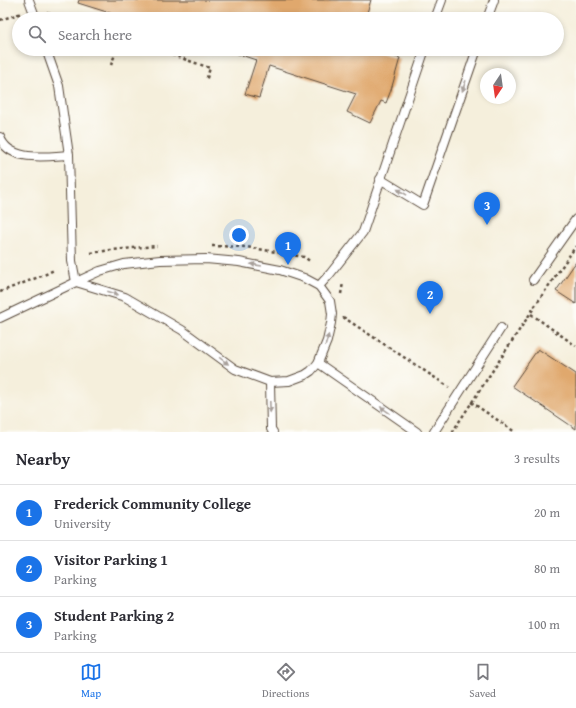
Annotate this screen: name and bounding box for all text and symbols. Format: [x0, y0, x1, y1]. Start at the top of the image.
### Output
search box [12, 12, 564, 56]
icon: search [26, 23, 48, 45]
text: Search here [58, 24, 132, 45]
north arrow [480, 68, 516, 104]
one-way arrow [461, 80, 467, 92]
one-way arrow [396, 188, 408, 195]
pin: 3 [474, 192, 500, 225]
your location [229, 225, 249, 245]
pin: 1 [275, 232, 301, 265]
one-way arrow [250, 262, 262, 268]
pin: 2 [417, 281, 443, 314]
one-way arrow [108, 290, 120, 296]
one-way arrow [324, 334, 330, 346]
one-way arrow [219, 356, 229, 364]
one-way arrow [267, 401, 274, 413]
one-way arrow [380, 406, 391, 414]
text: Nearby [16, 446, 70, 471]
text: 3 results [514, 449, 560, 468]
text: Frederick Community College [54, 493, 251, 514]
text: 1 [26, 503, 32, 522]
text: 20 m [534, 503, 560, 522]
text: University [54, 514, 111, 533]
text: Visitor Parking 1 [54, 549, 168, 570]
text: 2 [26, 559, 32, 578]
text: 80 m [534, 559, 560, 578]
text: Parking [54, 570, 97, 589]
text: Student Parking 2 [54, 605, 174, 626]
text: 3 [26, 615, 32, 634]
text: 100 m [528, 615, 560, 634]
text: Parking [54, 626, 97, 645]
tab: Map [80, 661, 102, 701]
tab: Directions [262, 661, 309, 701]
tab: Saved [469, 661, 496, 701]

